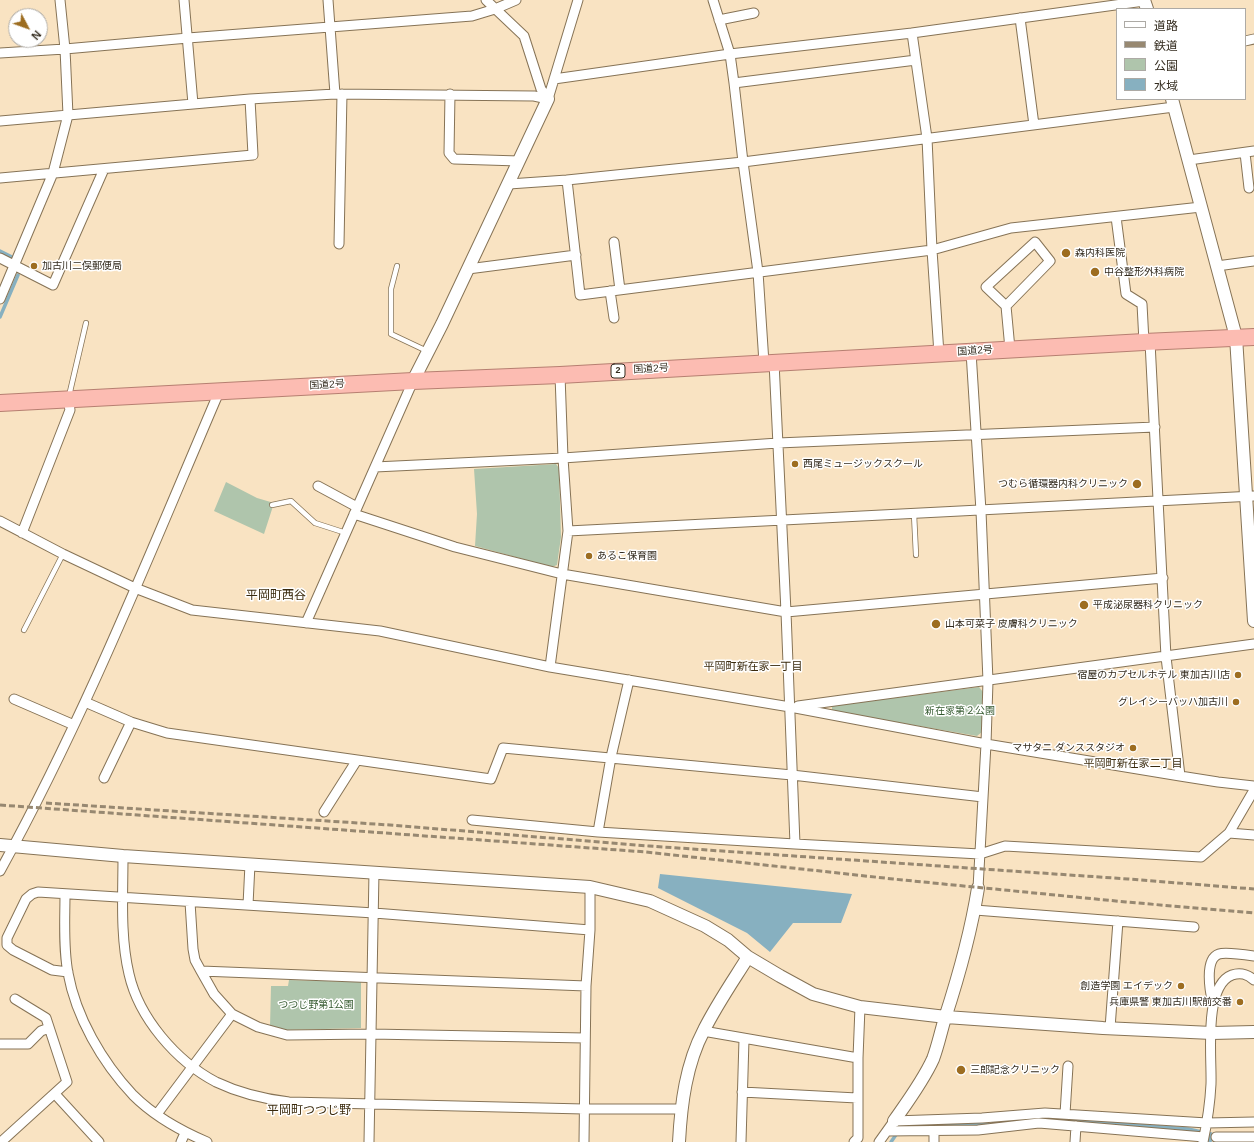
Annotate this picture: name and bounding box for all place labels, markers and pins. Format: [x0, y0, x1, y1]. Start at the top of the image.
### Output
marker: 森内科医院 [1060, 247, 1072, 259]
place label: 森内科医院 [1075, 247, 1125, 259]
place label: 加古川二俣郵便局 [42, 260, 122, 272]
marker: 加古川二俣郵便局 [29, 261, 39, 271]
marker: 中谷整形外科病院 [1089, 266, 1101, 278]
place label: 中谷整形外科病院 [1104, 266, 1184, 278]
place label: 西尾ミュージックスクール [803, 458, 923, 470]
marker: 西尾ミュージックスクール [790, 459, 800, 469]
place label: つむら循環器内科クリニック [998, 478, 1128, 490]
marker: つむら循環器内科クリニック [1131, 478, 1143, 490]
place label: あるこ保育園 [597, 550, 657, 562]
marker: あるこ保育園 [584, 551, 594, 561]
marker: 平成泌尿器科クリニック [1078, 599, 1090, 611]
place label: 平成泌尿器科クリニック [1093, 599, 1203, 611]
marker: 山本可菜子 皮膚科クリニック [930, 618, 942, 630]
place label: 山本可菜子 皮膚科クリニック [945, 618, 1078, 630]
place label: 宿屋のカプセルホテル 東加古川店 [1077, 669, 1230, 681]
marker: 宿屋のカプセルホテル 東加古川店 [1233, 670, 1243, 680]
place label: グレイシーバッハ加古川 [1118, 696, 1228, 708]
marker: グレイシーバッハ加古川 [1231, 697, 1241, 707]
place label: マサタニ ダンススタジオ [1012, 742, 1125, 754]
marker: マサタニ ダンススタジオ [1128, 743, 1138, 753]
place label: 創造学園 エイデック [1080, 980, 1173, 992]
marker: 創造学園 エイデック [1176, 981, 1186, 991]
place label: 兵庫県警 東加古川駅前交番 [1109, 996, 1232, 1008]
marker: 兵庫県警 東加古川駅前交番 [1235, 997, 1245, 1007]
marker: 三郎記念クリニック [955, 1064, 967, 1076]
place label: 三郎記念クリニック [970, 1064, 1060, 1076]

